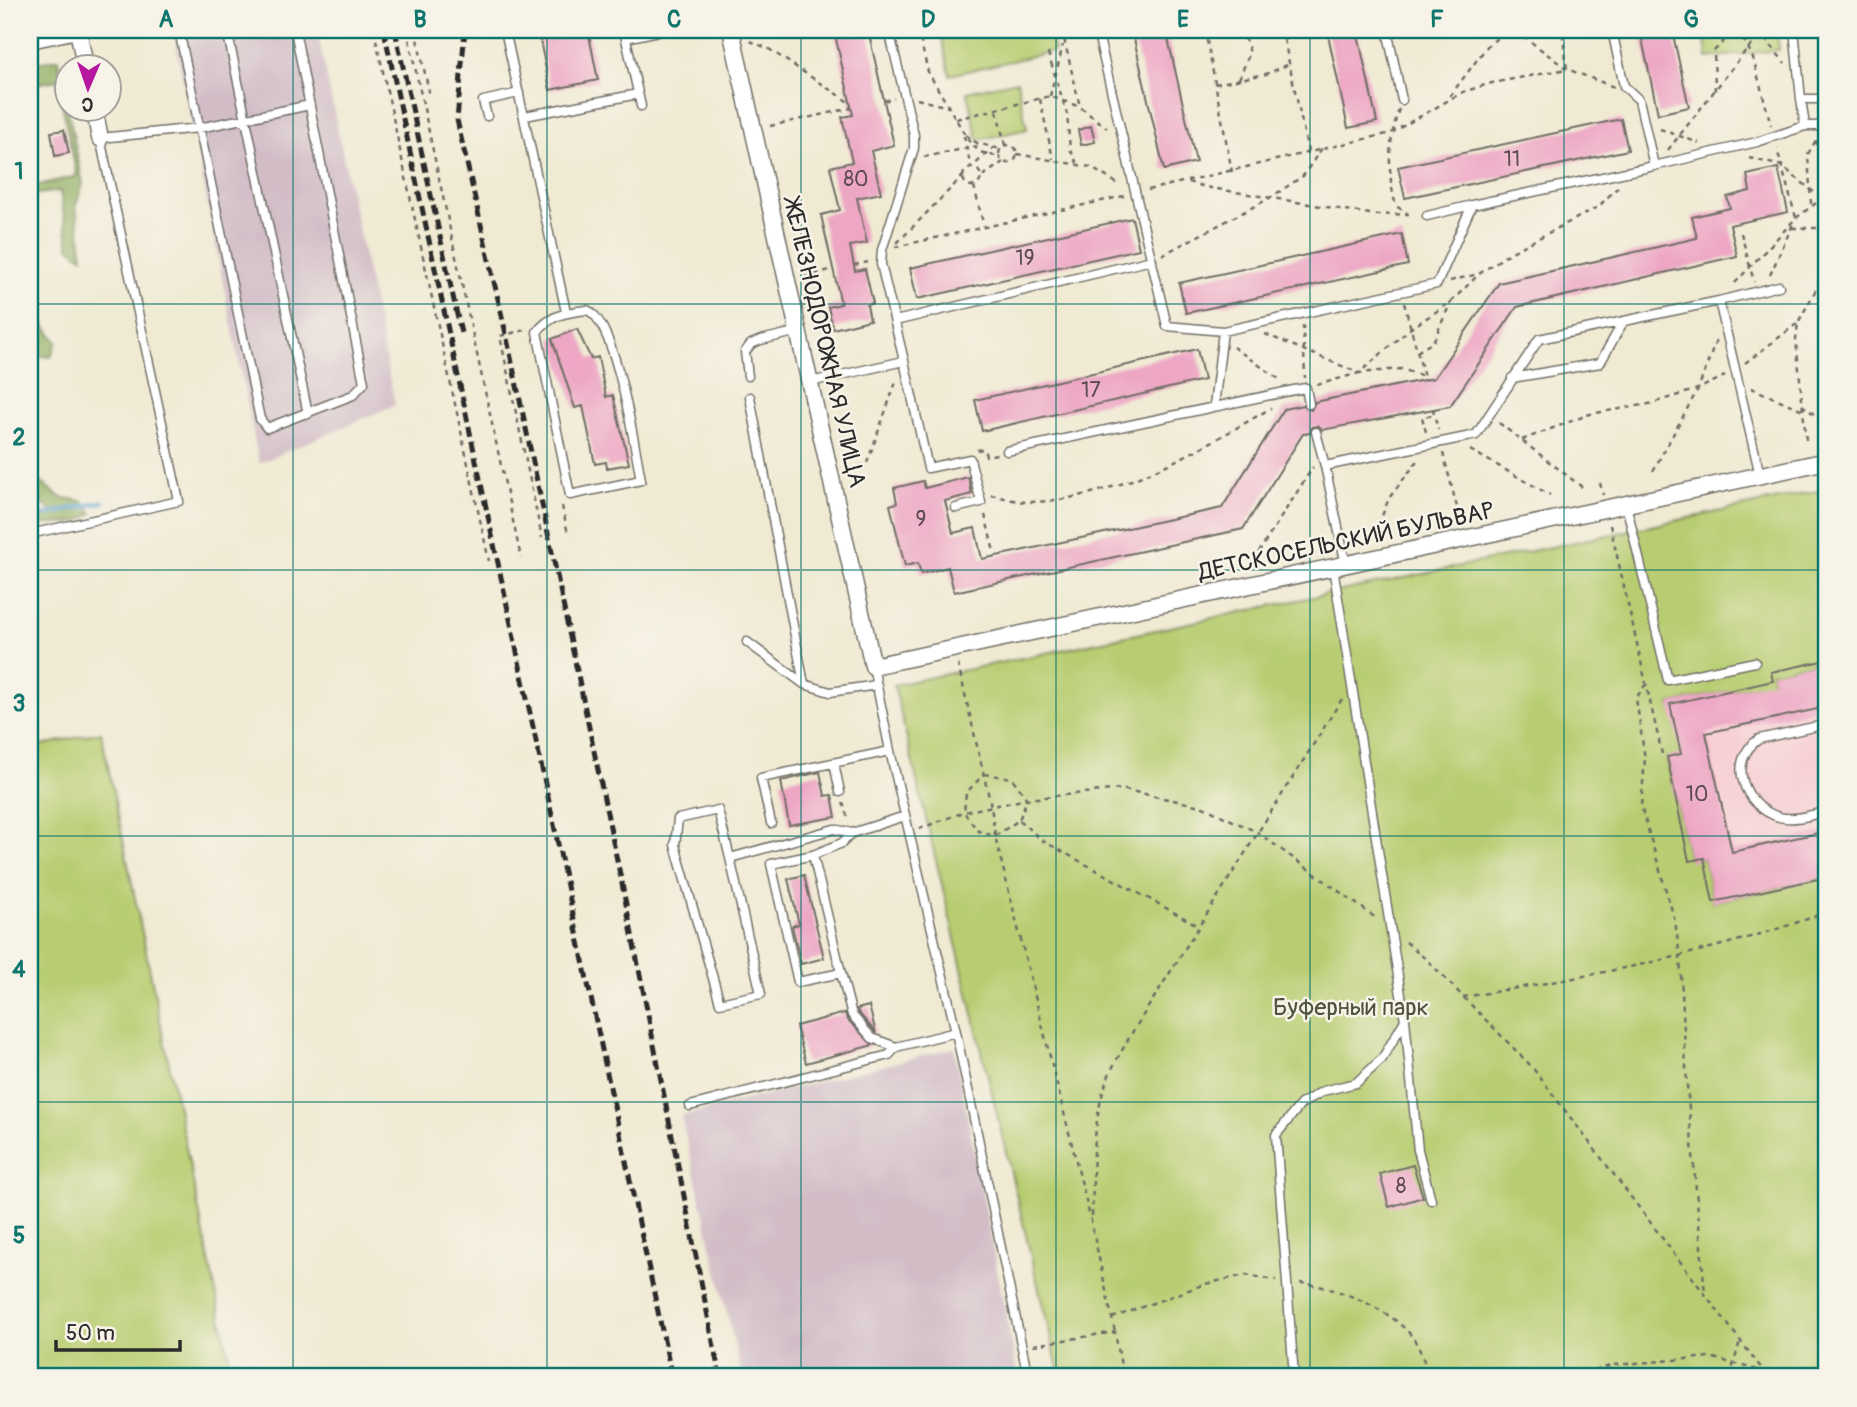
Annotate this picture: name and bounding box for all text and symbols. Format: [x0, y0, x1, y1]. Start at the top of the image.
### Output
text: A [159, 5, 174, 34]
text: B [413, 5, 427, 34]
text: C [667, 5, 681, 34]
text: D [921, 5, 935, 34]
text: E [1177, 5, 1189, 34]
text: F [1430, 5, 1444, 34]
text: G [1683, 5, 1699, 34]
north arrow [52, 52, 122, 122]
text: С [81, 92, 94, 116]
house number: 11 [1504, 146, 1520, 173]
text: 1 [15, 157, 24, 186]
house number: 80 [844, 166, 868, 193]
street label: ЖЕЛЕЗНОДОРОЖНАЯ УЛИЦА [776, 192, 872, 490]
house number: 19 [1015, 245, 1035, 272]
house number: 17 [1081, 377, 1101, 404]
text: 2 [13, 423, 26, 452]
street label: ДЕТСКОСЕЛЬСКИЙ БУЛЬВАР [1195, 496, 1497, 587]
house number: 9 [916, 506, 926, 533]
text: 3 [13, 689, 25, 718]
house number: 10 [1686, 781, 1708, 808]
text: 4 [12, 955, 26, 984]
park label: Буферный парк [1273, 993, 1429, 1022]
house number: 8 [1396, 1173, 1406, 1200]
text: 5 [13, 1221, 25, 1250]
scale bar [56, 1309, 180, 1353]
text: 50 m [66, 1320, 115, 1347]

